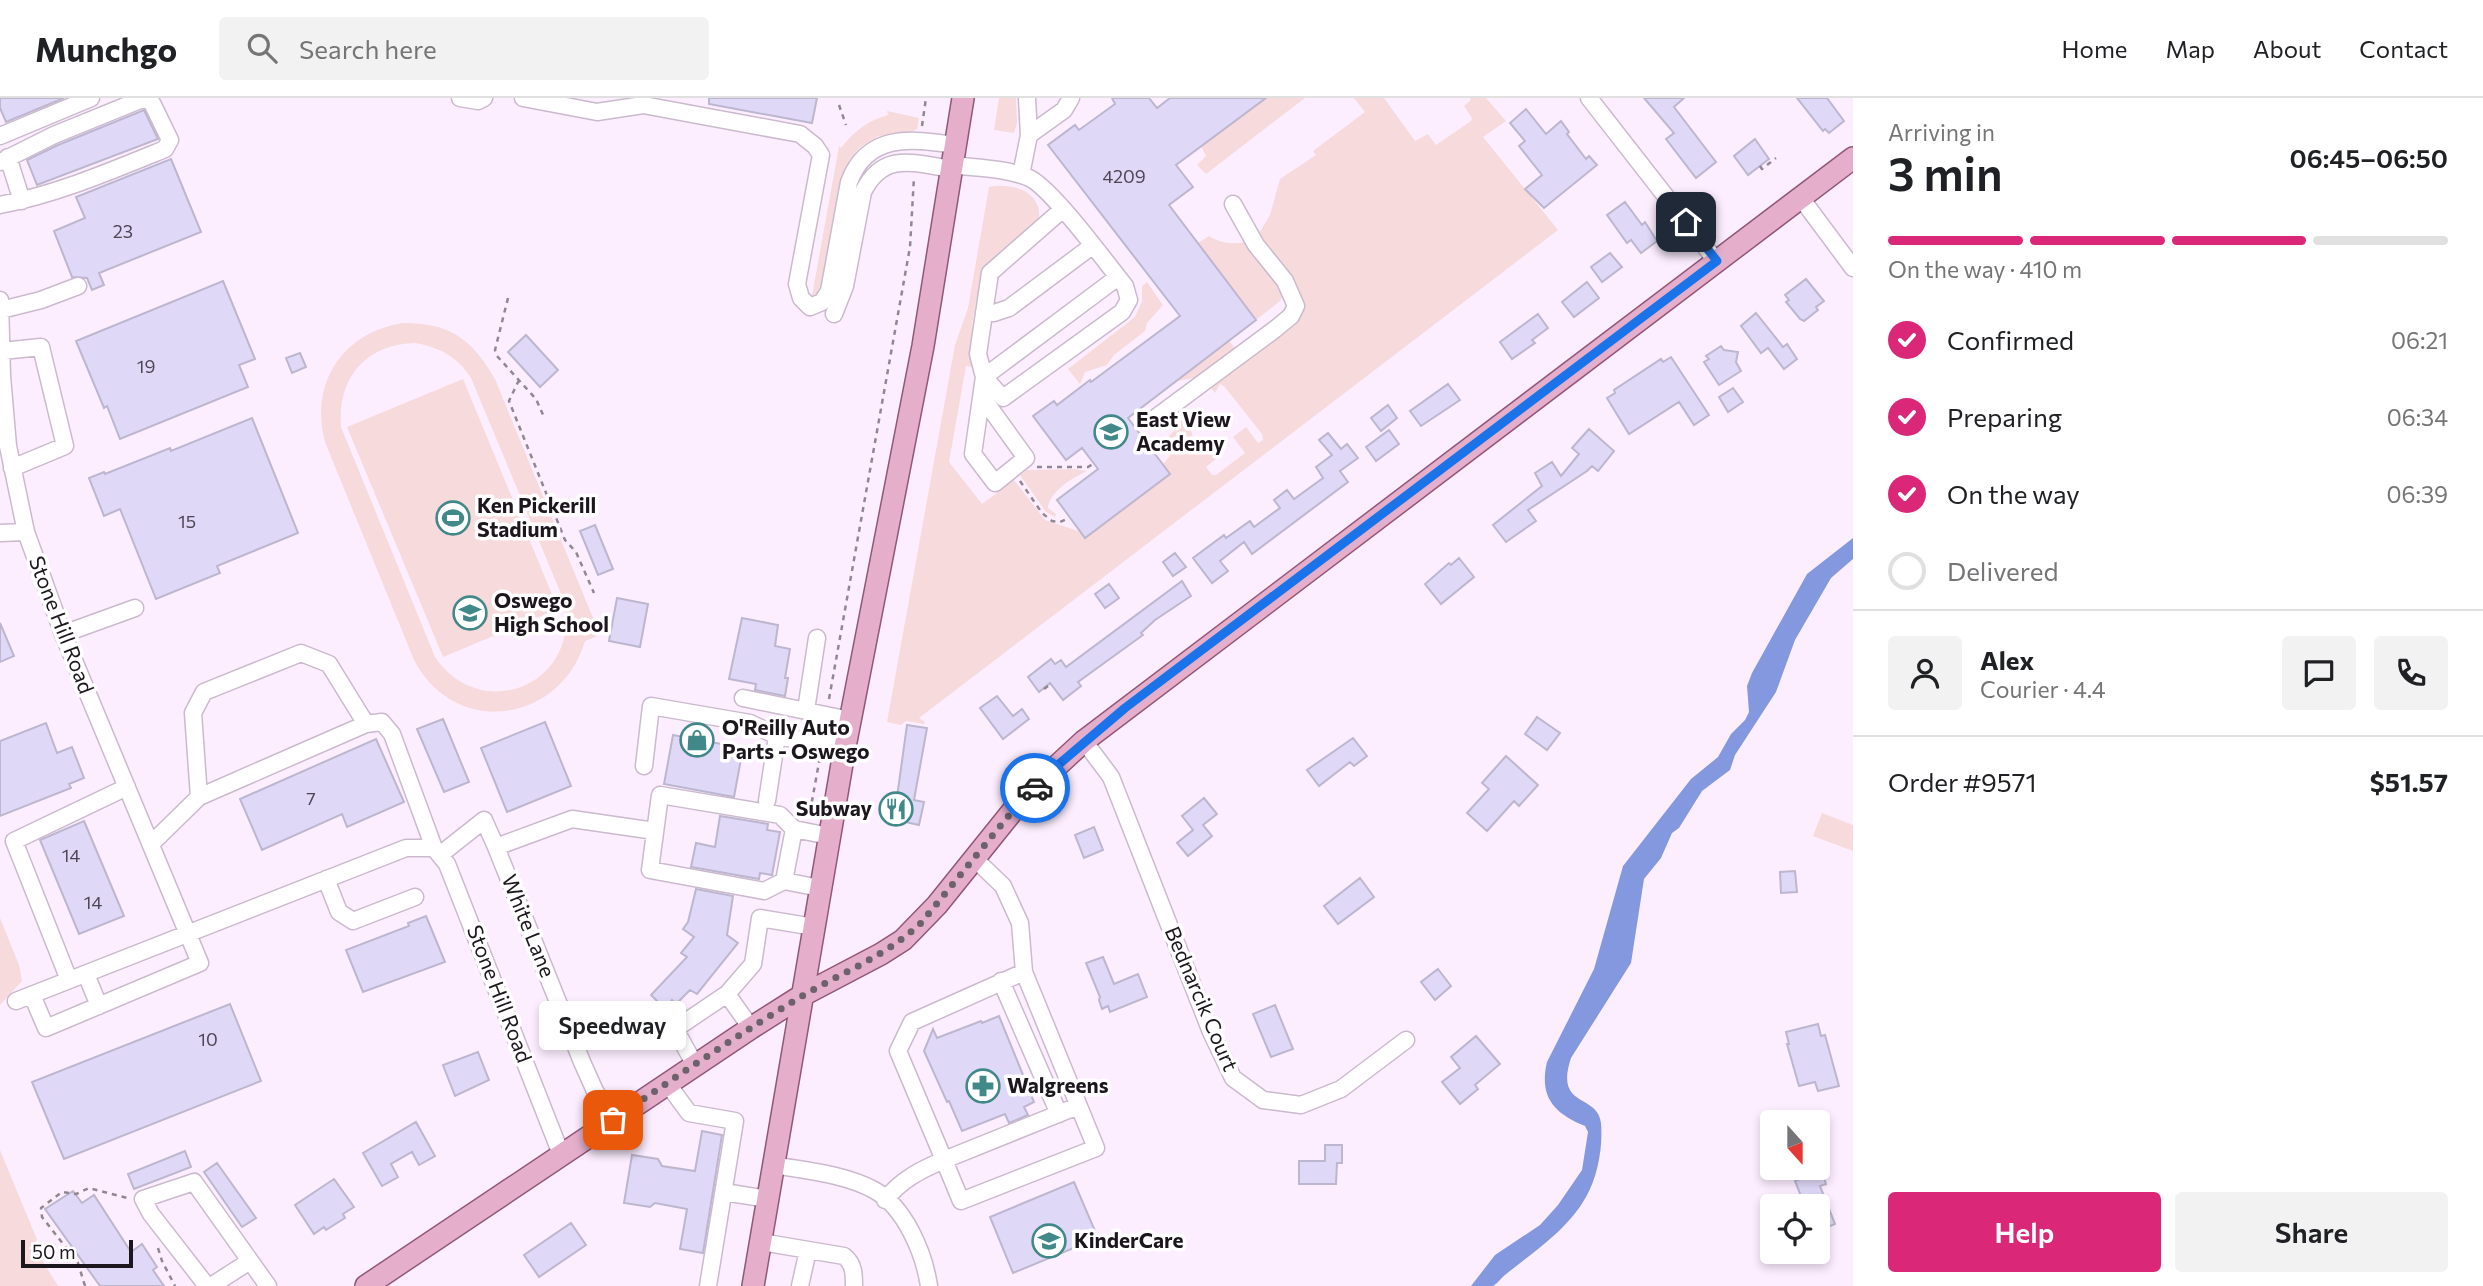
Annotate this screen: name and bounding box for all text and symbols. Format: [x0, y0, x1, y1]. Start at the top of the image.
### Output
search box [219, 17, 709, 80]
text: Munchgo [35, 28, 177, 69]
icon: search [243, 29, 281, 67]
text: Search here [299, 33, 437, 64]
text: Home [2062, 34, 2128, 63]
text: Map [2166, 34, 2215, 63]
text: About [2253, 34, 2321, 63]
text: Contact [2359, 34, 2448, 63]
text: Arriving in [1888, 118, 1995, 146]
text: 06:45–06:50 [2290, 142, 2448, 173]
text: 3 min [1888, 144, 2003, 200]
house number: 4209 [1102, 165, 1146, 187]
pin [1656, 192, 1716, 252]
icon: home [1667, 203, 1705, 241]
house number: 23 [113, 220, 133, 242]
text: On the way · 410 m [1888, 255, 2082, 283]
icon: check [1888, 321, 1926, 359]
text: Confirmed [1947, 324, 2074, 355]
text: 06:21 [2391, 326, 2448, 354]
house number: 19 [137, 355, 155, 377]
icon: check [1888, 398, 1926, 436]
text: Preparing [1947, 401, 2062, 432]
text: 06:34 [2387, 403, 2448, 431]
place label: East View Academy [1136, 406, 1232, 455]
school or university icon: East View Academy [1092, 413, 1130, 451]
icon: check [1888, 475, 1926, 513]
text: On the way [1947, 478, 2080, 509]
text: 06:39 [2387, 480, 2448, 508]
place label: Ken Pickerill Stadium [477, 492, 596, 541]
sports icon: Ken Pickerill Stadium [434, 499, 472, 537]
house number: 15 [178, 510, 196, 532]
street label: Stone Hill Road [25, 552, 100, 697]
text: Delivered [1947, 555, 2058, 586]
place label: Oswego High School [494, 587, 609, 636]
school or university icon: Oswego High School [451, 594, 489, 632]
button: person [1888, 636, 1962, 710]
button: chat [2282, 636, 2356, 710]
button: phone [2374, 636, 2448, 710]
text: Alex [1980, 644, 2034, 675]
text: Courier · 4.4 [1980, 675, 2106, 703]
place label: O'Reilly Auto Parts - Oswego [722, 714, 870, 763]
shop icon: O'Reilly Auto Parts - Oswego [678, 721, 716, 759]
courier [1000, 753, 1070, 823]
text: Order #9571 [1888, 766, 2037, 797]
text: $51.57 [2370, 766, 2448, 797]
icon: car [1016, 769, 1054, 807]
house number: 7 [306, 787, 316, 809]
restaurant icon: Subway [877, 790, 915, 828]
place label: Subway [796, 795, 872, 820]
house number: 14 [62, 844, 80, 866]
street label: White Lane [497, 870, 561, 980]
house number: 14 [84, 891, 102, 913]
street label: Stone Hill Road [463, 921, 538, 1066]
street label: Bednarcik Court [1161, 922, 1244, 1074]
callout: Speedway [540, 1001, 686, 1050]
text: Speedway [559, 1011, 666, 1039]
house number: 10 [198, 1028, 218, 1050]
pharmacy icon: Walgreens [964, 1067, 1002, 1105]
place label: Walgreens [1007, 1072, 1109, 1097]
pin [583, 1090, 643, 1150]
icon: bag [594, 1101, 632, 1139]
north arrow [1760, 1110, 1830, 1180]
map controls [1760, 1110, 1830, 1264]
button: Help [1888, 1192, 2161, 1272]
button: Share [2175, 1192, 2448, 1272]
button: locate [1760, 1194, 1830, 1264]
school or university icon: KinderCare [1030, 1222, 1068, 1260]
place label: KinderCare [1074, 1227, 1184, 1252]
scale bar [21, 1237, 133, 1269]
text: 50 m [32, 1240, 76, 1263]

